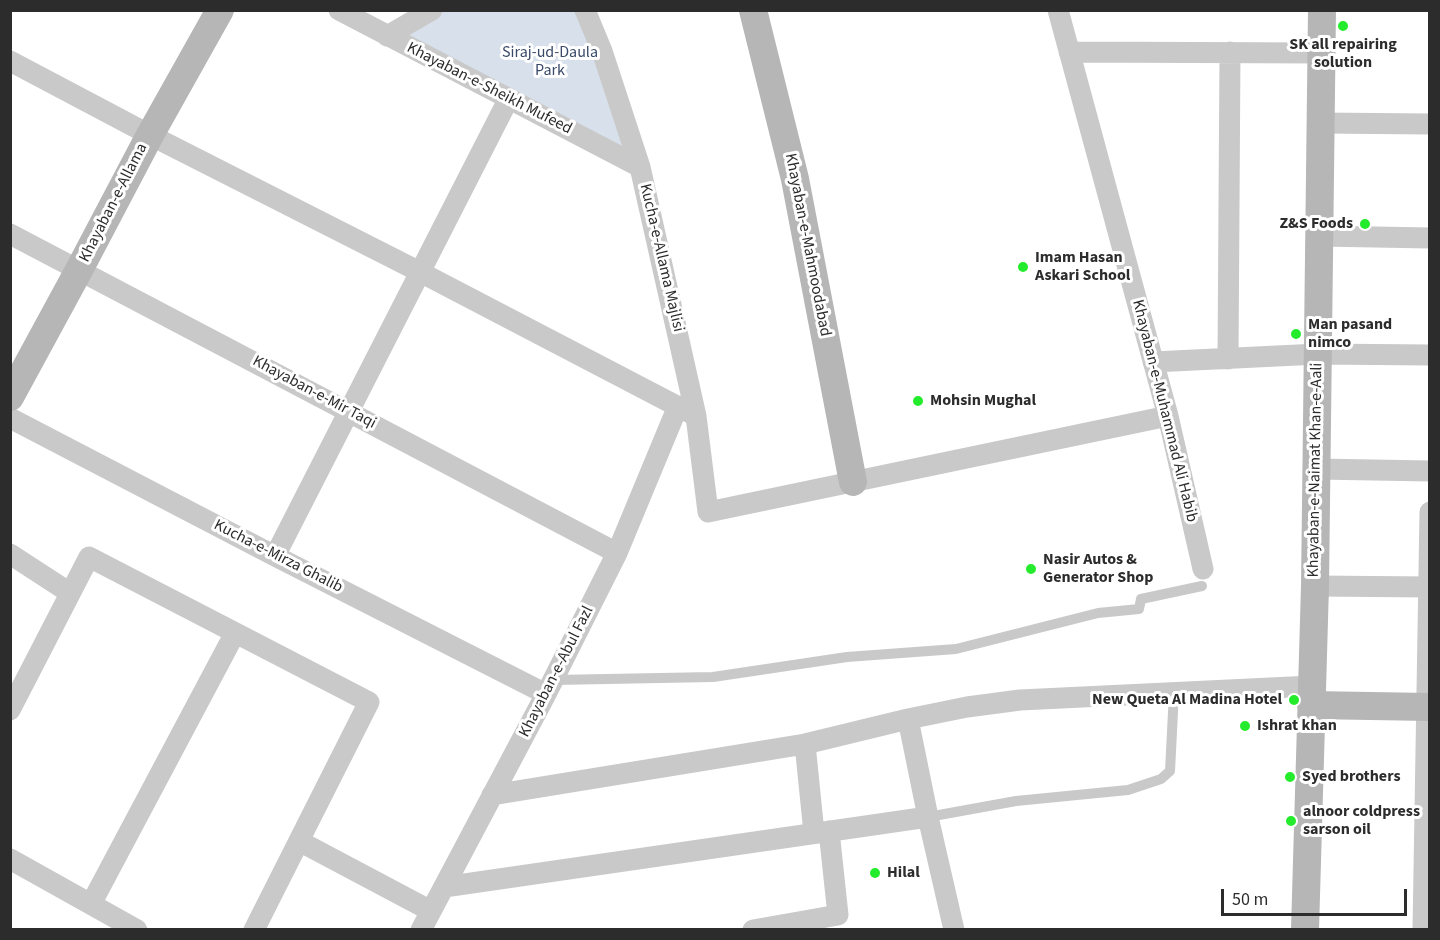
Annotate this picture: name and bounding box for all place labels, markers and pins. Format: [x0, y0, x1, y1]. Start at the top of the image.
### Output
marker: SK all repairing solution [1336, 19, 1350, 33]
place label: SK all repairing solution [1289, 35, 1397, 73]
place label: Z&S Foods [1279, 214, 1353, 234]
marker: Z&S Foods [1358, 217, 1372, 231]
place label: Imam Hasan Askari School [1035, 248, 1130, 286]
marker: Imam Hasan Askari School [1016, 260, 1030, 274]
place label: Man pasand nimco [1308, 315, 1392, 353]
marker: Man pasand nimco [1289, 327, 1303, 341]
place label: Mohsin Mughal [930, 391, 1036, 411]
marker: Mohsin Mughal [911, 394, 925, 408]
place label: Nasir Autos & Generator Shop [1043, 550, 1153, 588]
marker: Nasir Autos & Generator Shop [1024, 562, 1038, 576]
place label: New Queta Al Madina Hotel [1092, 690, 1282, 710]
marker: New Queta Al Madina Hotel [1287, 693, 1301, 707]
place label: Ishrat khan [1257, 716, 1337, 736]
marker: Ishrat khan [1238, 719, 1252, 733]
place label: Syed brothers [1302, 767, 1400, 787]
marker: Syed brothers [1283, 770, 1297, 784]
place label: alnoor coldpress sarson oil [1303, 802, 1420, 840]
marker: alnoor coldpress sarson oil [1284, 814, 1298, 828]
place label: Hilal [887, 863, 920, 883]
marker: Hilal [868, 866, 882, 880]

